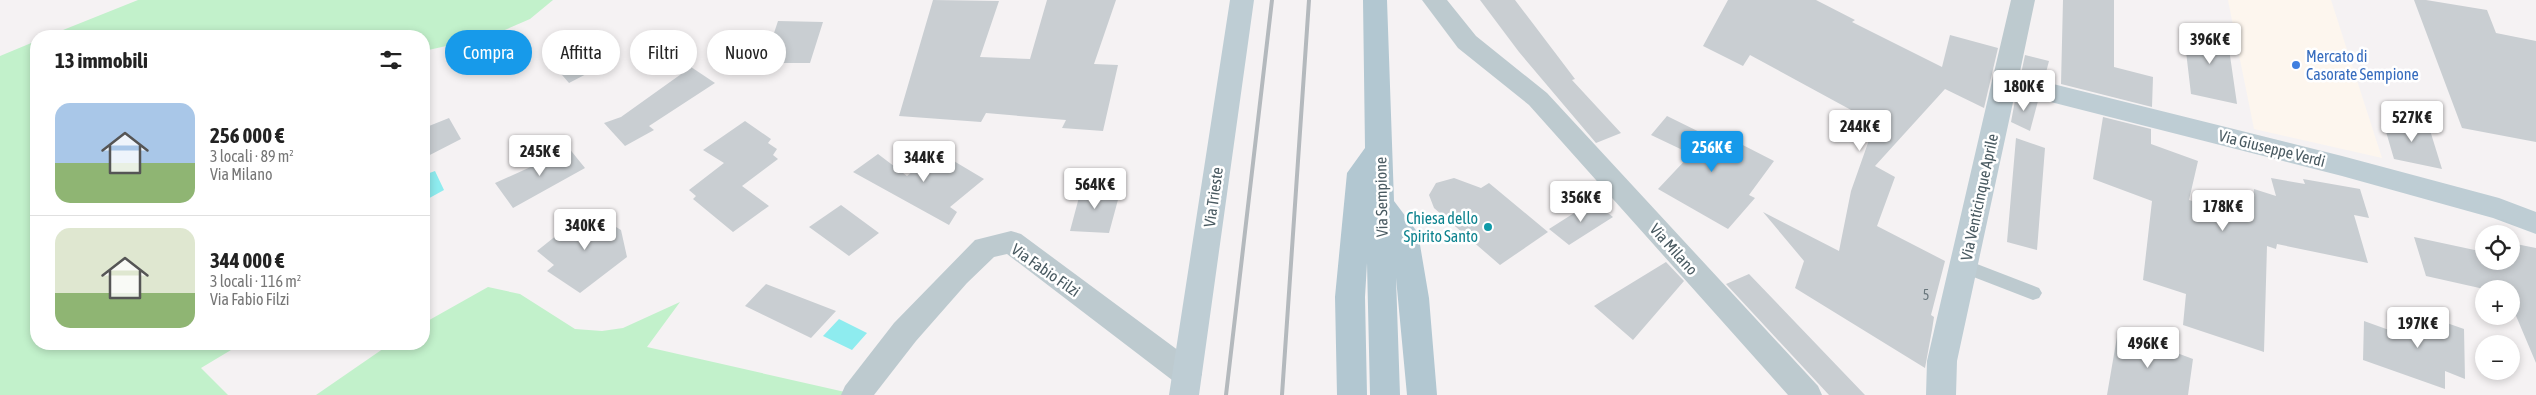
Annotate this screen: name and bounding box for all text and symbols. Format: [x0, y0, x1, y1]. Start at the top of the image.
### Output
pin: 396K € [2169, 22, 2251, 65]
chip: Compra [445, 30, 532, 75]
chip: Affitta [542, 30, 620, 75]
chip: Filtri [630, 30, 697, 75]
chip: Nuovo [707, 30, 786, 75]
text: 396K € [2190, 30, 2230, 48]
icon: filters [377, 46, 405, 74]
place label: Mercato di Casorate Sempione [2306, 47, 2419, 84]
text: 13 immobili [55, 48, 148, 72]
marker: Mercato di Casorate Sempione [2290, 59, 2302, 71]
pin: 180K € [1983, 70, 2065, 112]
text: 180K € [2004, 77, 2044, 95]
pin: 527K € [2371, 100, 2453, 143]
text: 527K € [2392, 108, 2432, 126]
pin: 244K € [1819, 110, 1901, 152]
text: 244K € [1840, 117, 1880, 135]
icon: home [95, 123, 155, 183]
text: 256 000 € [210, 123, 284, 147]
street label: Via Giuseppe Verdi [2217, 126, 2327, 171]
pin: 256K € [1671, 130, 1753, 173]
street label: Via Venticinque Aprile [1957, 132, 2002, 262]
pin: 245K € [499, 134, 581, 177]
text: 256K € [1692, 138, 1732, 156]
pin: 344K € [883, 140, 965, 183]
text: 245K € [520, 142, 560, 160]
text: 3 locali · 89 m² [210, 147, 294, 165]
text: 344K € [904, 148, 944, 166]
street label: Via Sempione [1371, 157, 1392, 237]
text: Via Milano [210, 165, 273, 183]
street label: Via Trieste [1200, 166, 1226, 228]
pin: 564K € [1054, 168, 1136, 210]
text: 564K € [1075, 175, 1115, 193]
pin: 356K € [1540, 180, 1622, 223]
text: 356K € [1561, 188, 1601, 206]
pin: 178K € [2182, 190, 2264, 232]
text: 178K € [2203, 197, 2243, 215]
pin: 340K € [544, 208, 626, 251]
place label: Chiesa dello Spirito Santo [1404, 209, 1478, 246]
text: 340K € [565, 216, 605, 234]
street label: Via Milano [1646, 220, 1702, 278]
marker: Chiesa dello Spirito Santo [1482, 221, 1494, 233]
map controls [2475, 225, 2520, 380]
button: locate [2475, 225, 2520, 270]
street label: Via Fabio Filzi [1008, 240, 1084, 300]
icon: home [95, 248, 155, 308]
text: 344 000 € [210, 248, 284, 272]
text: 3 locali · 116 m² [210, 272, 301, 290]
button: + [2475, 280, 2520, 325]
house number: 5 [1923, 287, 1929, 303]
text: Via Fabio Filzi [210, 290, 290, 308]
pin: 197K € [2377, 306, 2459, 349]
text: 197K € [2398, 314, 2438, 332]
pin: 496K € [2107, 326, 2189, 369]
text: 496K € [2128, 334, 2168, 352]
button: − [2475, 335, 2520, 380]

